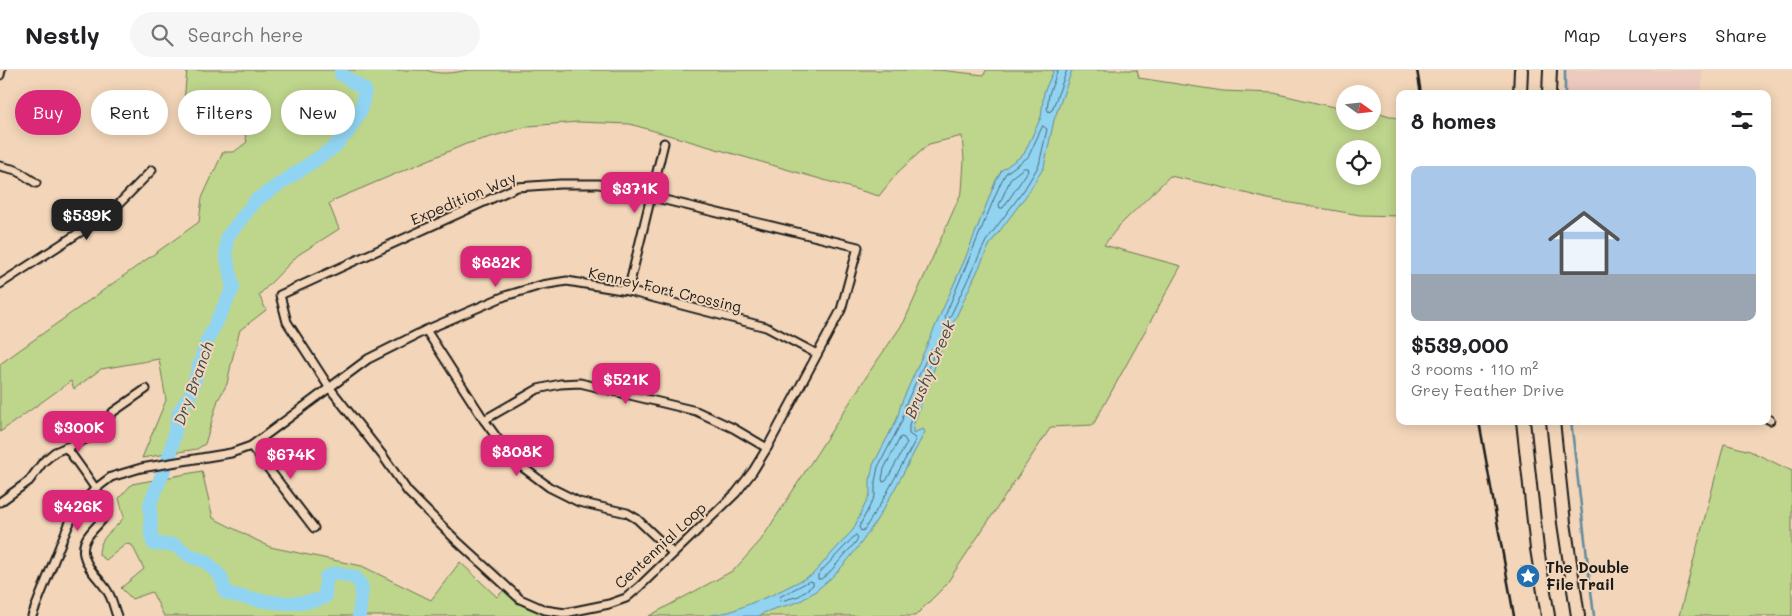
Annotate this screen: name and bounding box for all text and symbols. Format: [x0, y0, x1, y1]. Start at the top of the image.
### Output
search box [130, 12, 480, 57]
text: Nestly [25, 19, 100, 50]
icon: search [148, 21, 176, 49]
text: Search here [188, 22, 303, 47]
text: Map [1564, 23, 1600, 47]
text: Layers [1628, 23, 1687, 47]
text: Share [1715, 23, 1767, 47]
north arrow [1336, 85, 1381, 130]
map controls [1336, 85, 1381, 185]
chip: Buy [15, 90, 81, 135]
chip: Rent [91, 90, 168, 135]
chip: Filters [178, 90, 271, 135]
chip: New [281, 90, 355, 135]
icon: filters [1728, 106, 1756, 134]
text: 8 homes [1411, 107, 1496, 134]
button: locate [1336, 140, 1381, 185]
street label: Expedition Way [407, 167, 519, 229]
pin: $371K [600, 172, 670, 214]
text: $371K [612, 177, 658, 198]
pin: $539K [52, 198, 122, 241]
icon: home [1539, 198, 1629, 288]
text: $539K [63, 204, 111, 225]
pin: $682K [461, 246, 531, 288]
text: $682K [472, 251, 520, 272]
street label: Kenney Fort Crossing [587, 262, 744, 316]
water label: Brushy Creek [899, 316, 959, 421]
text: $539,000 [1411, 331, 1508, 358]
water label: Dry Branch [168, 338, 218, 428]
text: 3 rooms · 110 m² [1411, 358, 1538, 379]
pin: $521K [591, 362, 661, 405]
text: $521K [603, 368, 649, 389]
text: Grey Feather Drive [1411, 379, 1565, 400]
pin: $300K [44, 410, 114, 453]
text: $300K [54, 416, 104, 437]
pin: $808K [482, 434, 552, 477]
pin: $674K [256, 438, 326, 480]
text: $808K [492, 440, 542, 461]
text: $674K [266, 443, 316, 464]
pin: $426K [43, 490, 113, 532]
text: $426K [53, 495, 103, 516]
street label: Centennial Loop [610, 497, 710, 593]
place label: The Double File Trail [1546, 557, 1629, 594]
place icon: The Double File Trail [1515, 563, 1541, 589]

